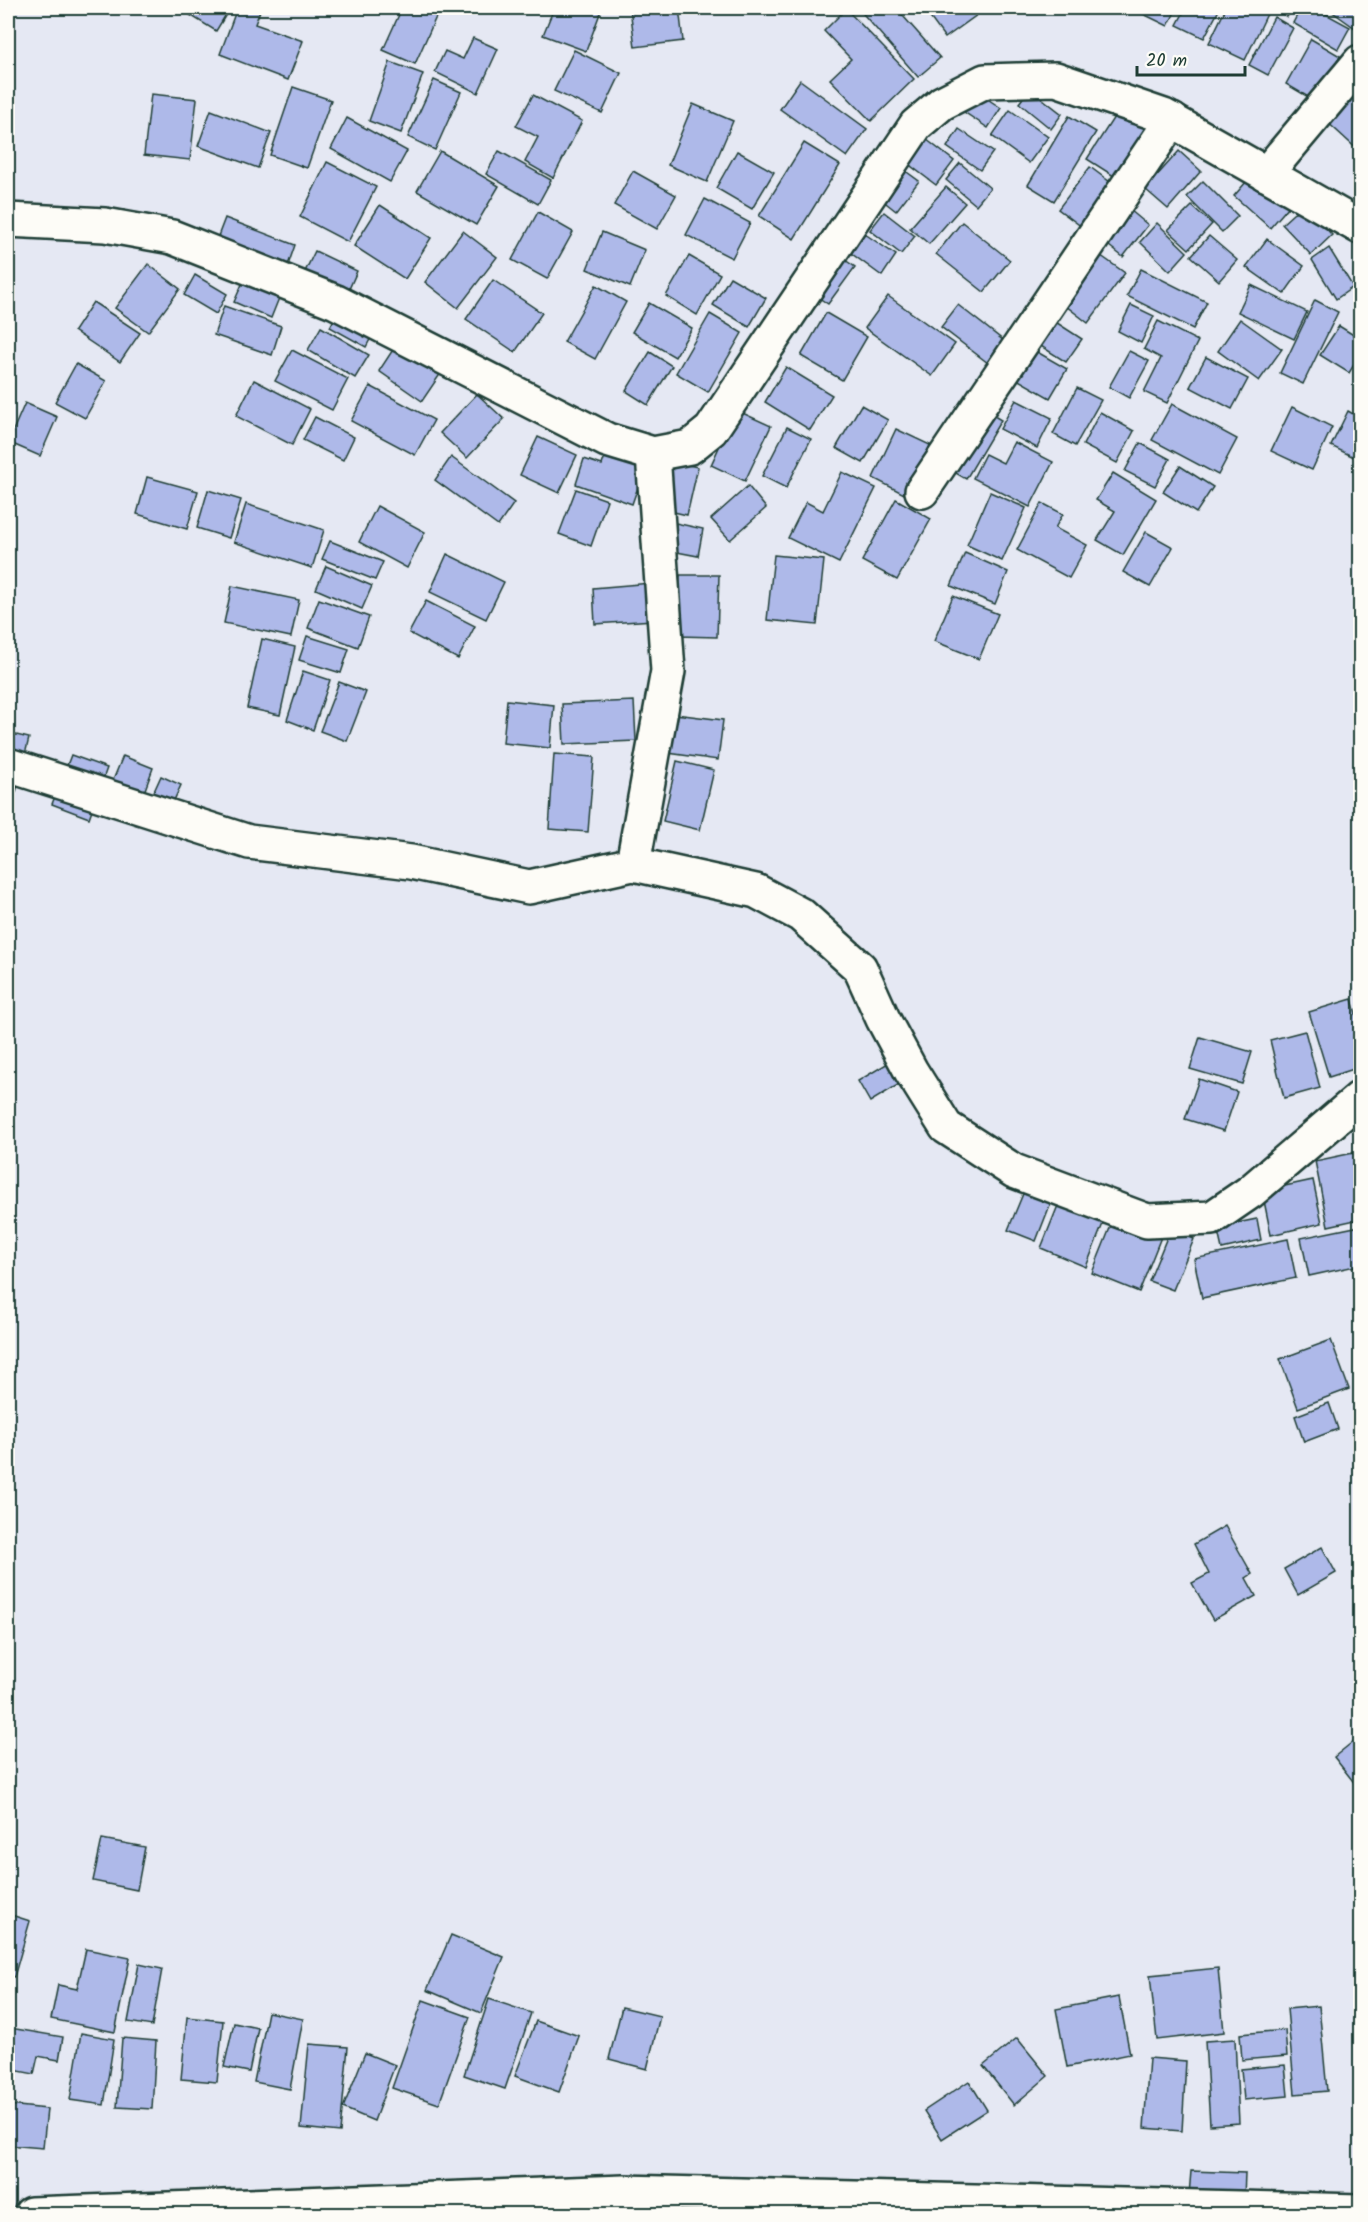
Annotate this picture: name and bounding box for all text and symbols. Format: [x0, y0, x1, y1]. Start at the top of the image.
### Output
scale bar [1137, 39, 1245, 77]
text: 20 m [1146, 47, 1187, 76]

